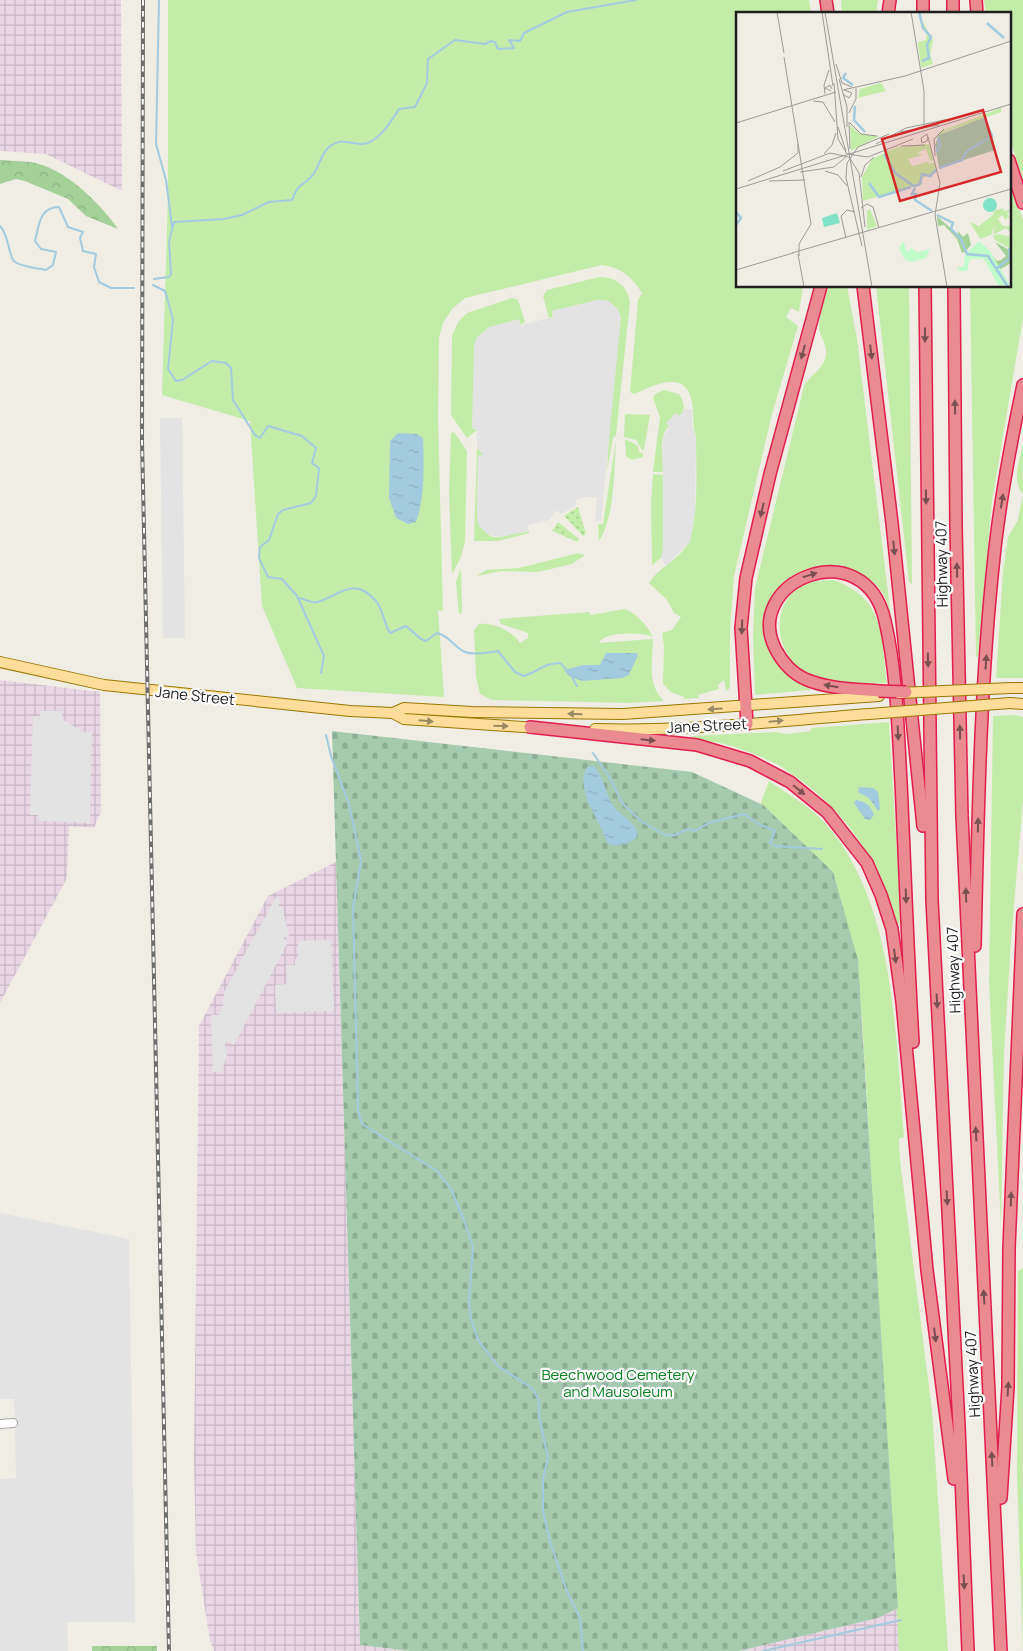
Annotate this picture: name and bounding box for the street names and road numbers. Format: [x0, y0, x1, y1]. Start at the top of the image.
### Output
street label: Highway 407 [930, 520, 953, 608]
street label: Jane Street [154, 681, 236, 710]
street label: Jane Street [666, 713, 747, 738]
street label: Highway 407 [941, 926, 966, 1014]
street label: Highway 407 [960, 1330, 985, 1418]

